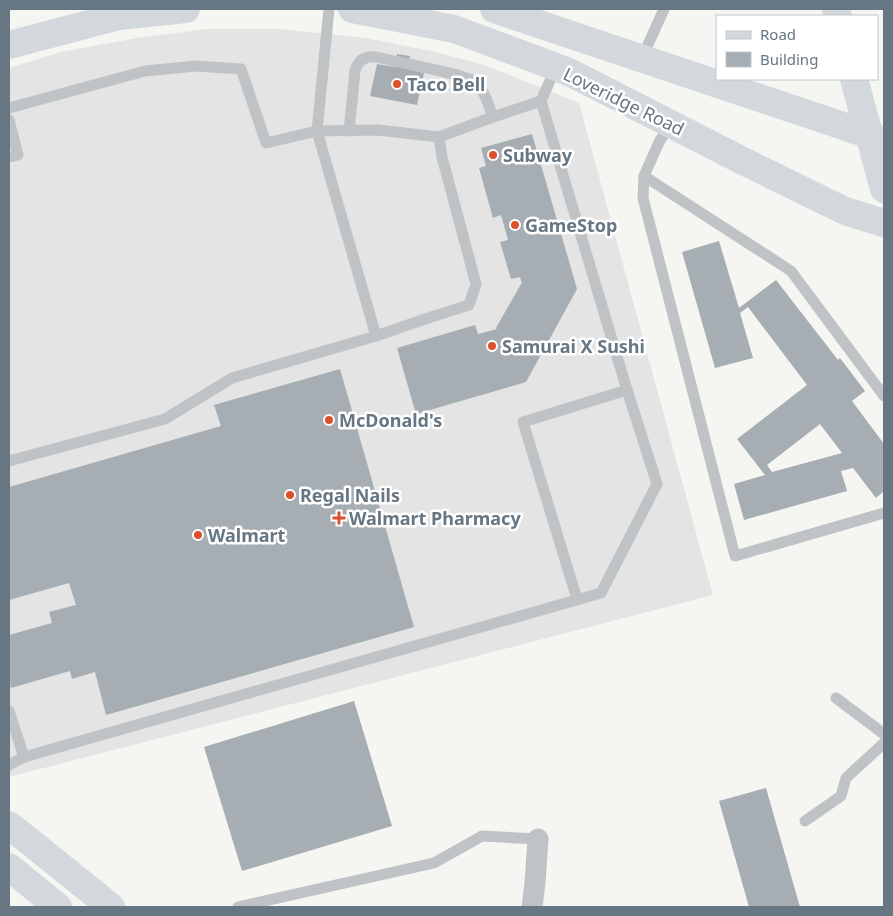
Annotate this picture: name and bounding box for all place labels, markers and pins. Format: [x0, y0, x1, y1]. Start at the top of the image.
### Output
place label: Taco Bell [407, 72, 485, 96]
marker: Taco Bell [391, 78, 403, 90]
place label: Subway [503, 143, 573, 167]
marker: Subway [487, 149, 499, 161]
place label: GameStop [525, 213, 617, 237]
marker: GameStop [509, 219, 521, 231]
place label: Samurai X Sushi [502, 334, 645, 358]
marker: Samurai X Sushi [486, 340, 498, 352]
place label: McDonald's [339, 408, 442, 432]
marker: McDonald's [323, 414, 335, 426]
place label: Regal Nails [300, 483, 400, 507]
marker: Regal Nails [284, 489, 296, 501]
place label: Walmart Pharmacy [349, 506, 521, 530]
marker: Walmart Pharmacy [333, 512, 345, 524]
place label: Walmart [208, 523, 286, 547]
marker: Walmart [192, 529, 204, 541]

